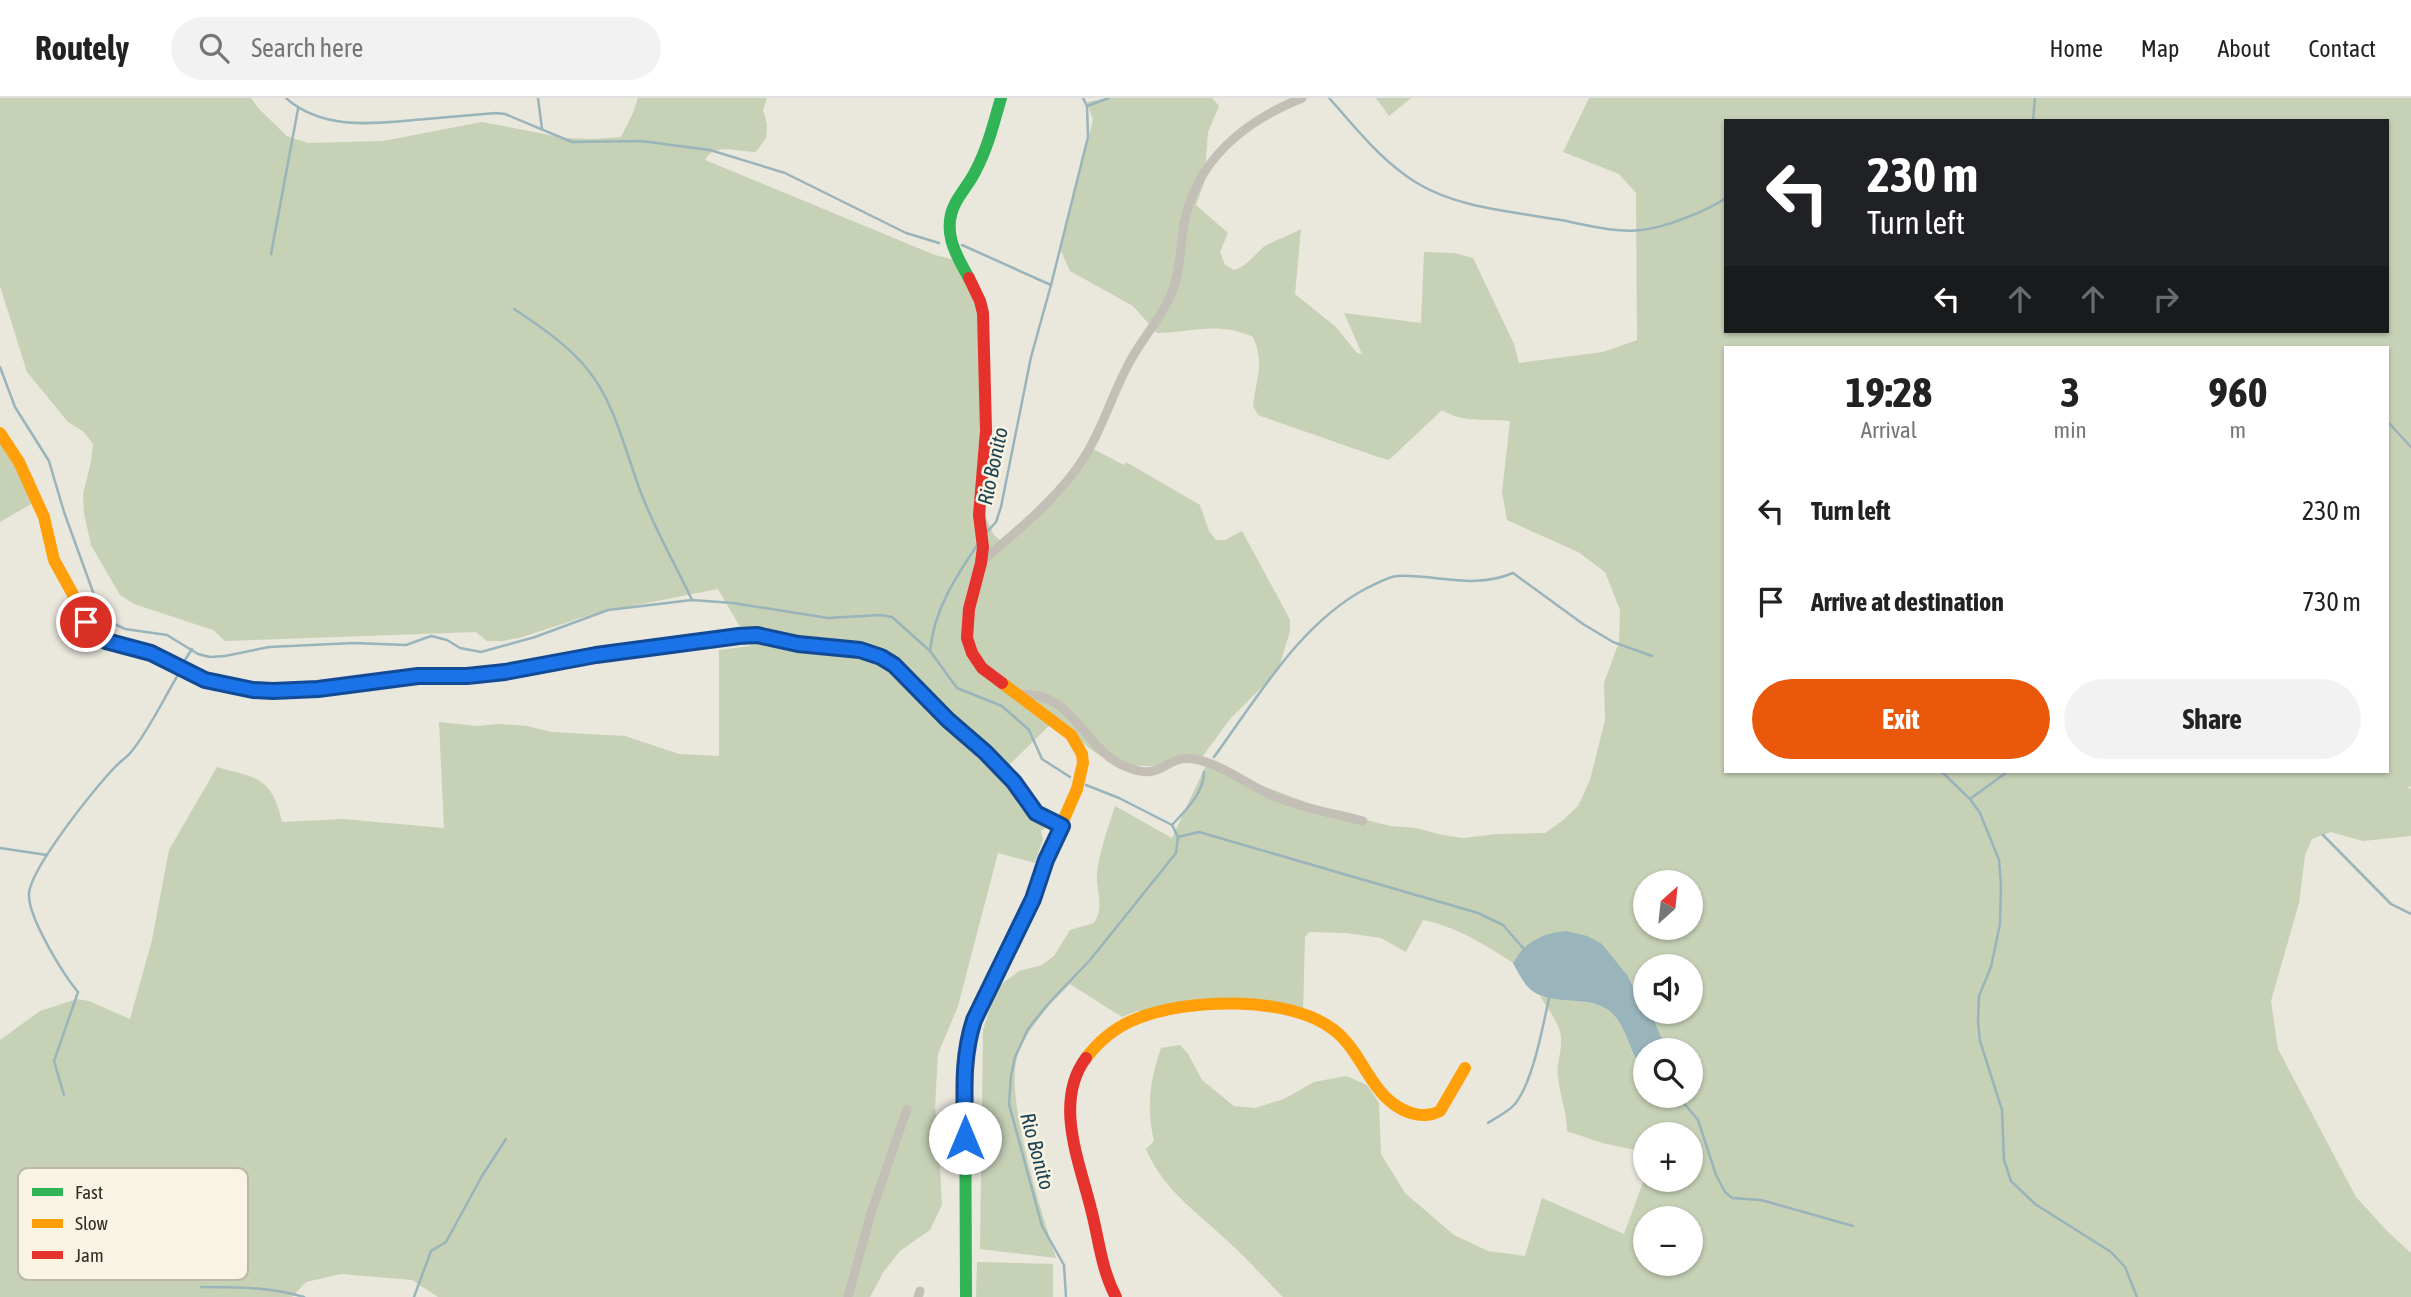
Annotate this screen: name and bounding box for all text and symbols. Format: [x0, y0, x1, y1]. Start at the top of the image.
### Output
search box [171, 17, 661, 80]
text: Routely [35, 29, 129, 67]
icon: search [195, 29, 233, 67]
text: Search here [251, 33, 363, 63]
text: Home [2049, 35, 2103, 62]
text: Map [2141, 35, 2179, 62]
text: About [2217, 35, 2270, 62]
text: Contact [2308, 35, 2376, 62]
text: 230 m [1867, 146, 1978, 202]
icon: left [1752, 147, 1843, 238]
text: Turn left [1867, 204, 1965, 241]
icon: left [1928, 280, 1966, 318]
icon: ahead [2001, 280, 2039, 318]
icon: ahead [2074, 280, 2112, 318]
icon: right [2147, 280, 2185, 318]
text: 19:28 [1846, 368, 1932, 416]
text: 3 [2060, 368, 2080, 416]
text: 960 [2208, 368, 2267, 416]
text: Arrival [1861, 417, 1917, 443]
text: min [2054, 417, 2087, 443]
text: m [2230, 417, 2246, 443]
water label: Rio Bonito [972, 425, 1012, 507]
icon: left [1752, 492, 1790, 530]
text: Turn left [1811, 496, 1891, 526]
text: 230 m [2302, 496, 2361, 526]
icon: arrive [1752, 583, 1790, 621]
text: Arrive at destination [1811, 587, 2004, 617]
text: 730 m [2302, 587, 2361, 617]
pin [56, 592, 116, 652]
icon: arrive [67, 603, 105, 641]
button: Exit [1752, 679, 2050, 759]
button: Share [2064, 679, 2361, 759]
north arrow [1633, 870, 1703, 940]
map controls [1633, 870, 1703, 1276]
button: sound [1633, 954, 1703, 1024]
button: search [1633, 1038, 1703, 1108]
position arrow [928, 1101, 1002, 1175]
water label: Rio Bonito [1016, 1110, 1060, 1192]
button: + [1633, 1122, 1703, 1192]
legend [18, 1168, 248, 1280]
text: Fast [75, 1181, 103, 1203]
button: − [1633, 1206, 1703, 1276]
text: Slow [75, 1212, 109, 1234]
text: Jam [75, 1244, 104, 1266]

